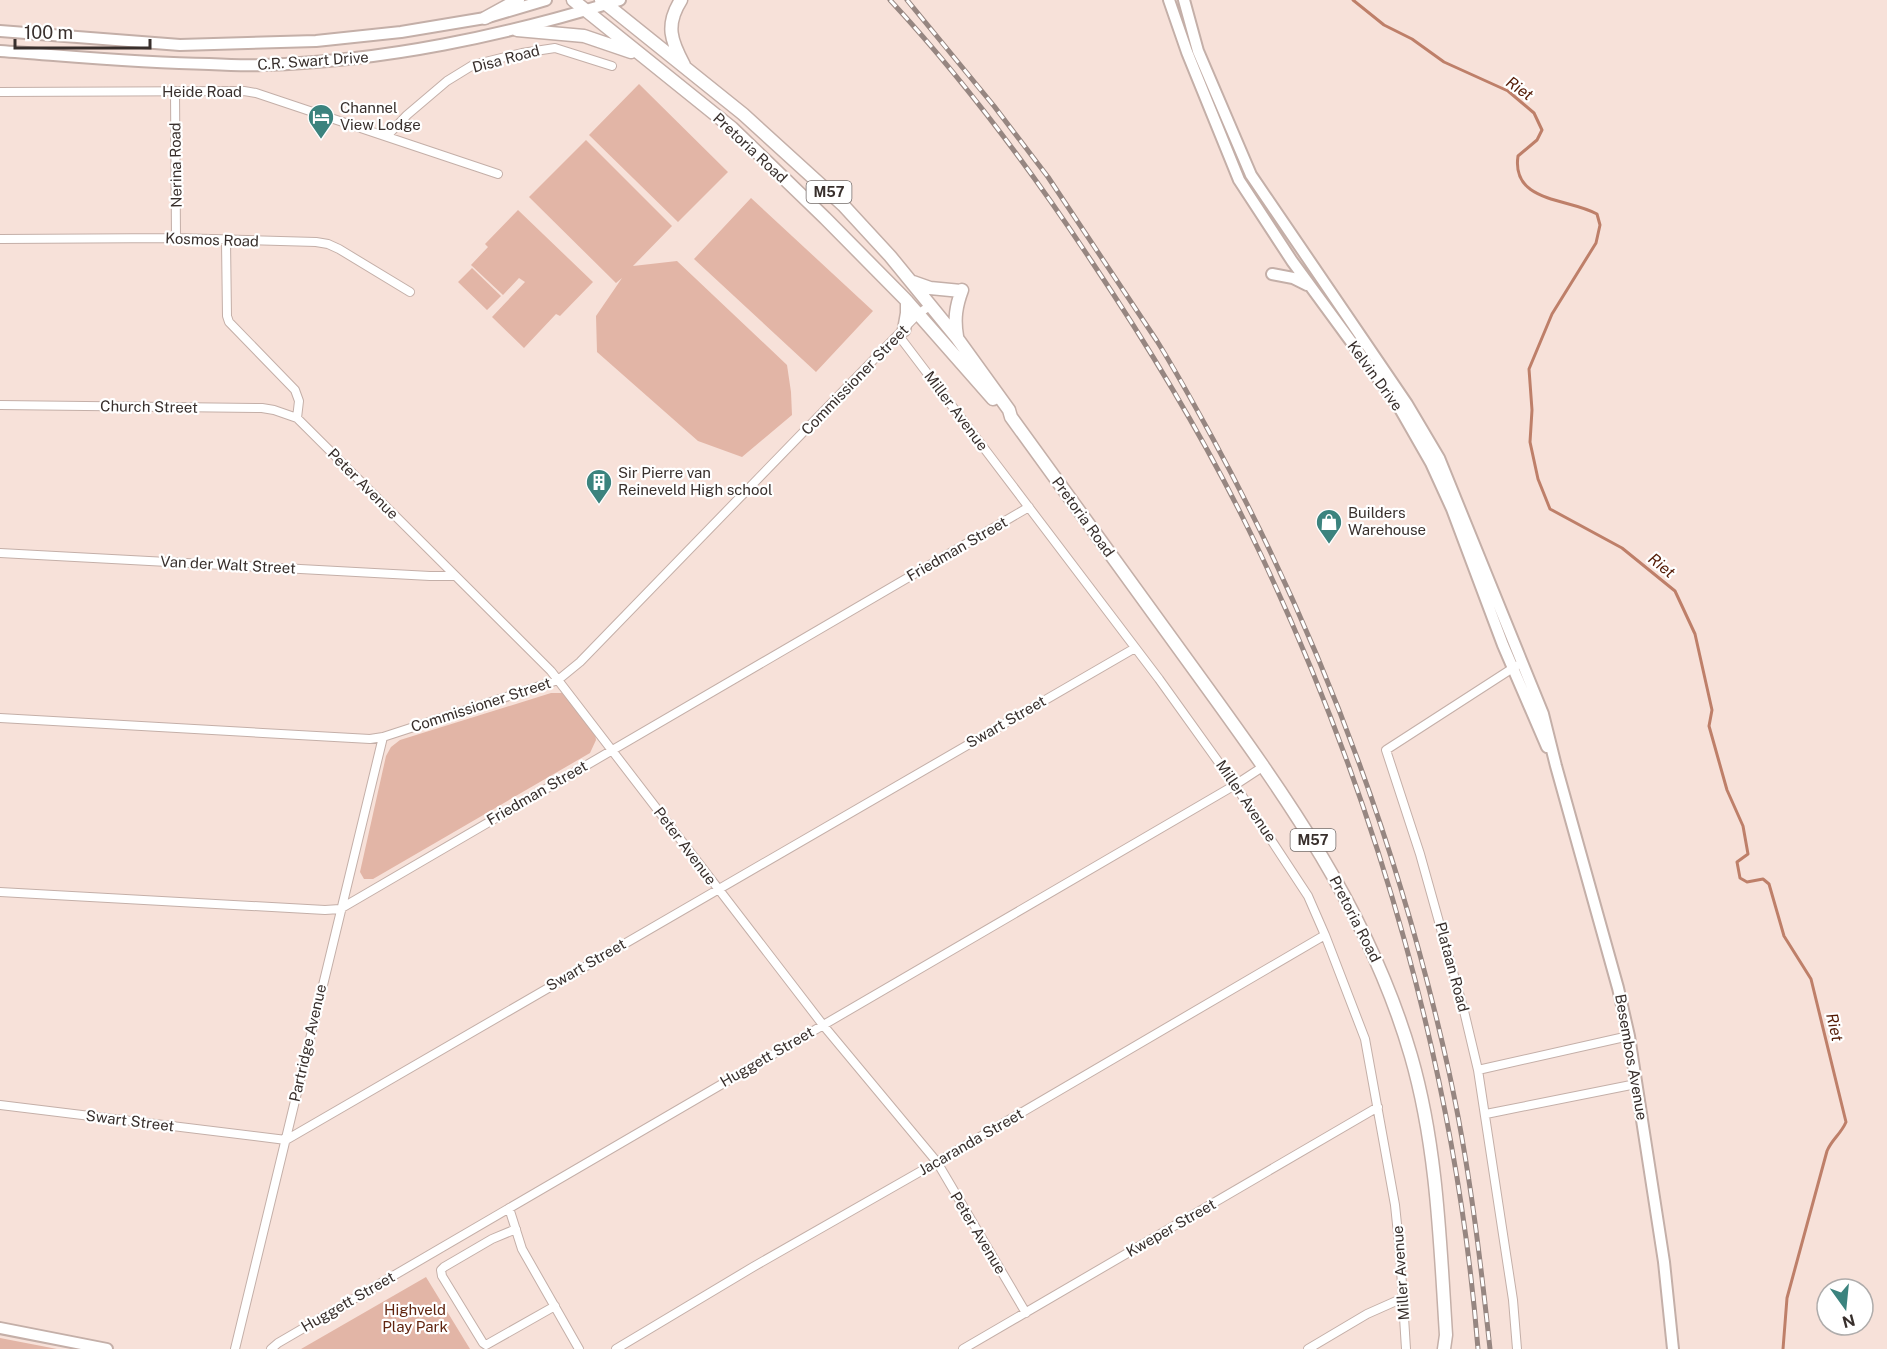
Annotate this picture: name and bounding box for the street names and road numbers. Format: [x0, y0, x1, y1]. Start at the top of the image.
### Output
street label: Disa Road [470, 41, 541, 76]
street label: C.R. Swart Drive [257, 48, 369, 73]
street label: Heide Road [162, 83, 242, 100]
street label: Pretoria Road [710, 109, 791, 186]
street label: Nerina Road [166, 122, 185, 208]
road number: M57 [806, 181, 852, 203]
street label: Kosmos Road [165, 229, 259, 250]
street label: Commissioner Street [798, 321, 912, 438]
street label: Kelvin Drive [1344, 337, 1406, 414]
street label: Miller Avenue [921, 368, 992, 454]
street label: Church Street [100, 397, 198, 416]
street label: Peter Avenue [325, 445, 402, 522]
street label: Pretoria Road [1049, 473, 1118, 560]
street label: Friedman Street [903, 513, 1010, 584]
street label: Van der Walt Street [160, 552, 296, 577]
street label: Commissioner Street [409, 674, 553, 735]
street label: Swart Street [963, 692, 1049, 751]
street label: Friedman Street [483, 757, 590, 828]
street label: Miller Avenue [1213, 757, 1280, 845]
street label: Peter Avenue [651, 804, 720, 888]
road number: M57 [1290, 829, 1336, 851]
street label: Pretoria Road [1326, 873, 1384, 965]
street label: Plataan Road [1432, 920, 1473, 1014]
street label: Swart Street [543, 935, 629, 994]
street label: Partridge Avenue [286, 982, 329, 1103]
street label: Besembos Avenue [1612, 993, 1651, 1121]
street label: Huggett Street [717, 1023, 817, 1090]
street label: Jacaranda Street [916, 1105, 1026, 1178]
street label: Swart Street [85, 1107, 175, 1134]
street label: Peter Avenue [947, 1189, 1010, 1277]
street label: Kweper Street [1123, 1195, 1219, 1260]
street label: Miller Avenue [1389, 1225, 1412, 1321]
street label: Huggett Street [298, 1268, 398, 1335]

